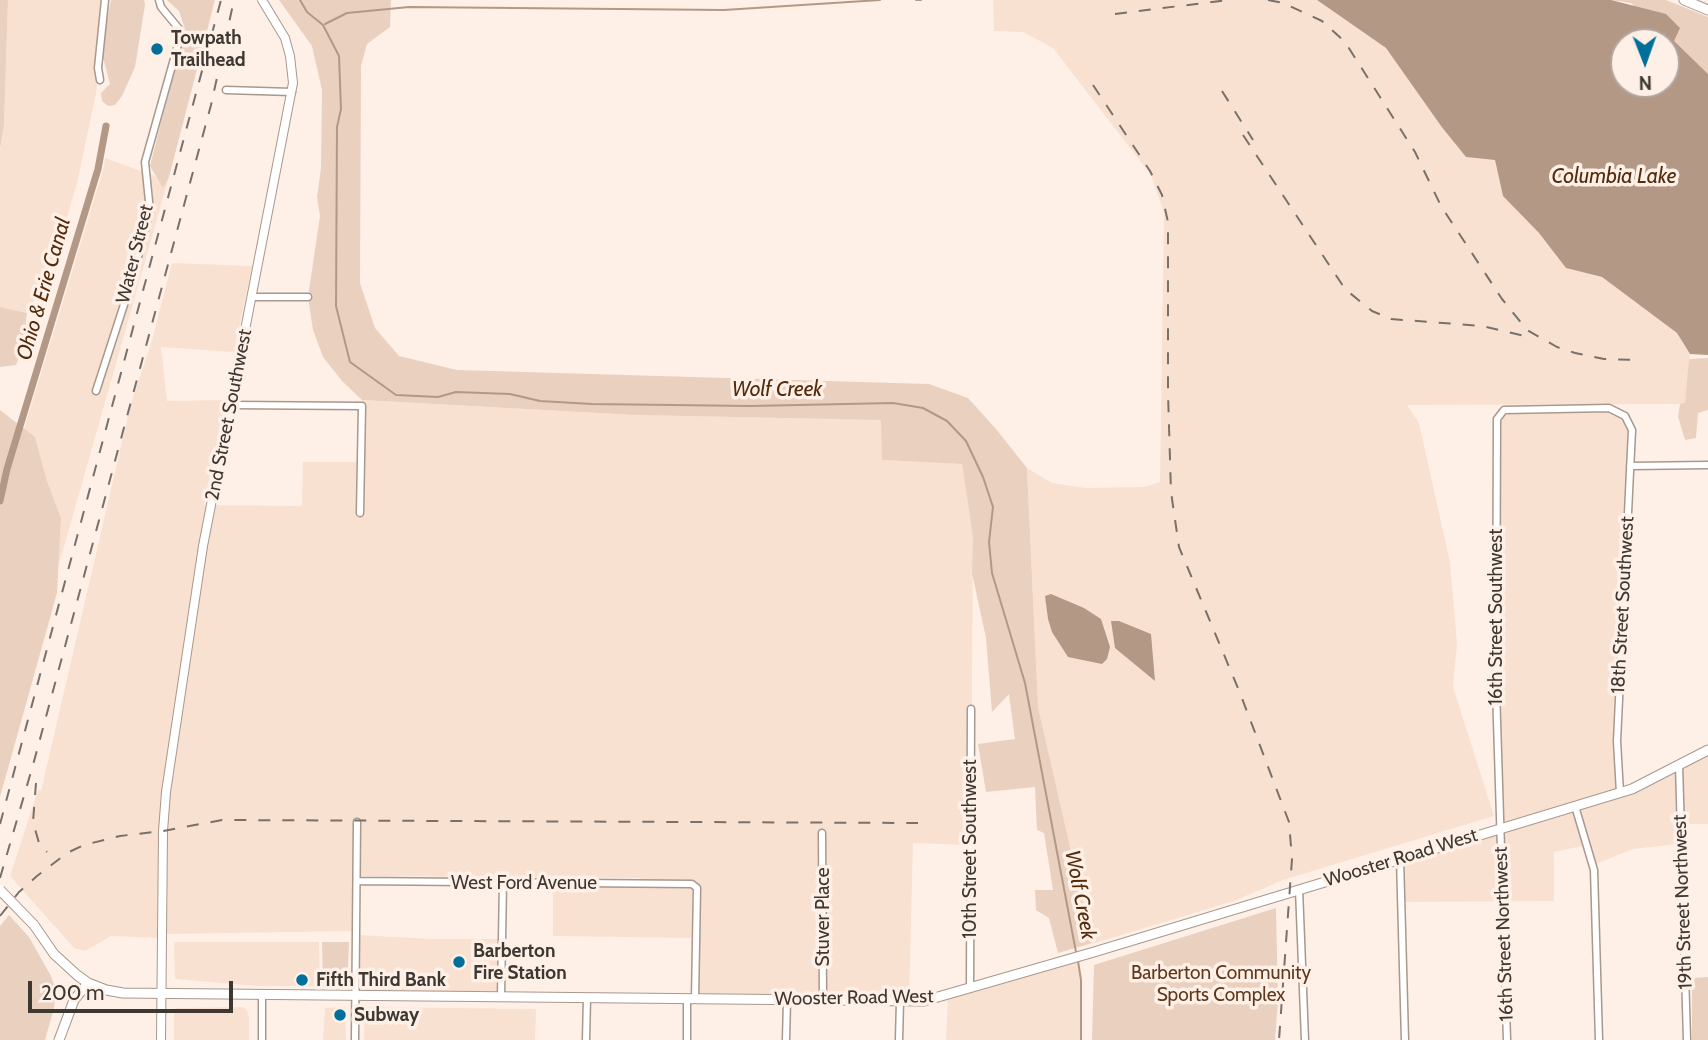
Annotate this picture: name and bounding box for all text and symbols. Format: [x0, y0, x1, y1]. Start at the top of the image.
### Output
place label: Towpath Trailhead [171, 27, 246, 71]
north arrow [1610, 28, 1680, 98]
marker: Towpath Trailhead [149, 41, 165, 57]
text: N [1638, 71, 1652, 94]
water label: Columbia Lake [1552, 164, 1676, 190]
street label: Water Street [112, 202, 158, 306]
water label: Ohio & Erie Canal [12, 215, 76, 363]
street label: 2nd Street Southwest [201, 327, 257, 503]
water label: Wolf Creek [732, 377, 822, 403]
street label: 18th Street Southwest [1607, 516, 1639, 694]
street label: 16th Street Southwest [1485, 529, 1507, 705]
street label: 10th Street Southwest [959, 759, 981, 939]
street label: 19th Street Northwest [1669, 814, 1697, 990]
street label: Wooster Road West [1322, 824, 1480, 892]
street label: 16th Street Northwest [1490, 846, 1518, 1022]
water label: Wolf Creek [1059, 848, 1101, 942]
street label: Stuver Place [812, 868, 834, 966]
street label: West Ford Avenue [451, 872, 597, 894]
place label: Barberton Fire Station [473, 940, 567, 984]
marker: Barberton Fire Station [451, 954, 467, 970]
park label: Barberton Community Sports Complex [1131, 962, 1311, 1006]
scale bar [32, 967, 236, 1011]
place label: Fifth Third Bank [316, 969, 446, 991]
marker: Fifth Third Bank [294, 972, 310, 988]
text: 200 m [41, 980, 104, 1005]
street label: Wooster Road West [774, 985, 934, 1011]
place label: Subway [354, 1004, 419, 1026]
marker: Subway [332, 1007, 348, 1023]

